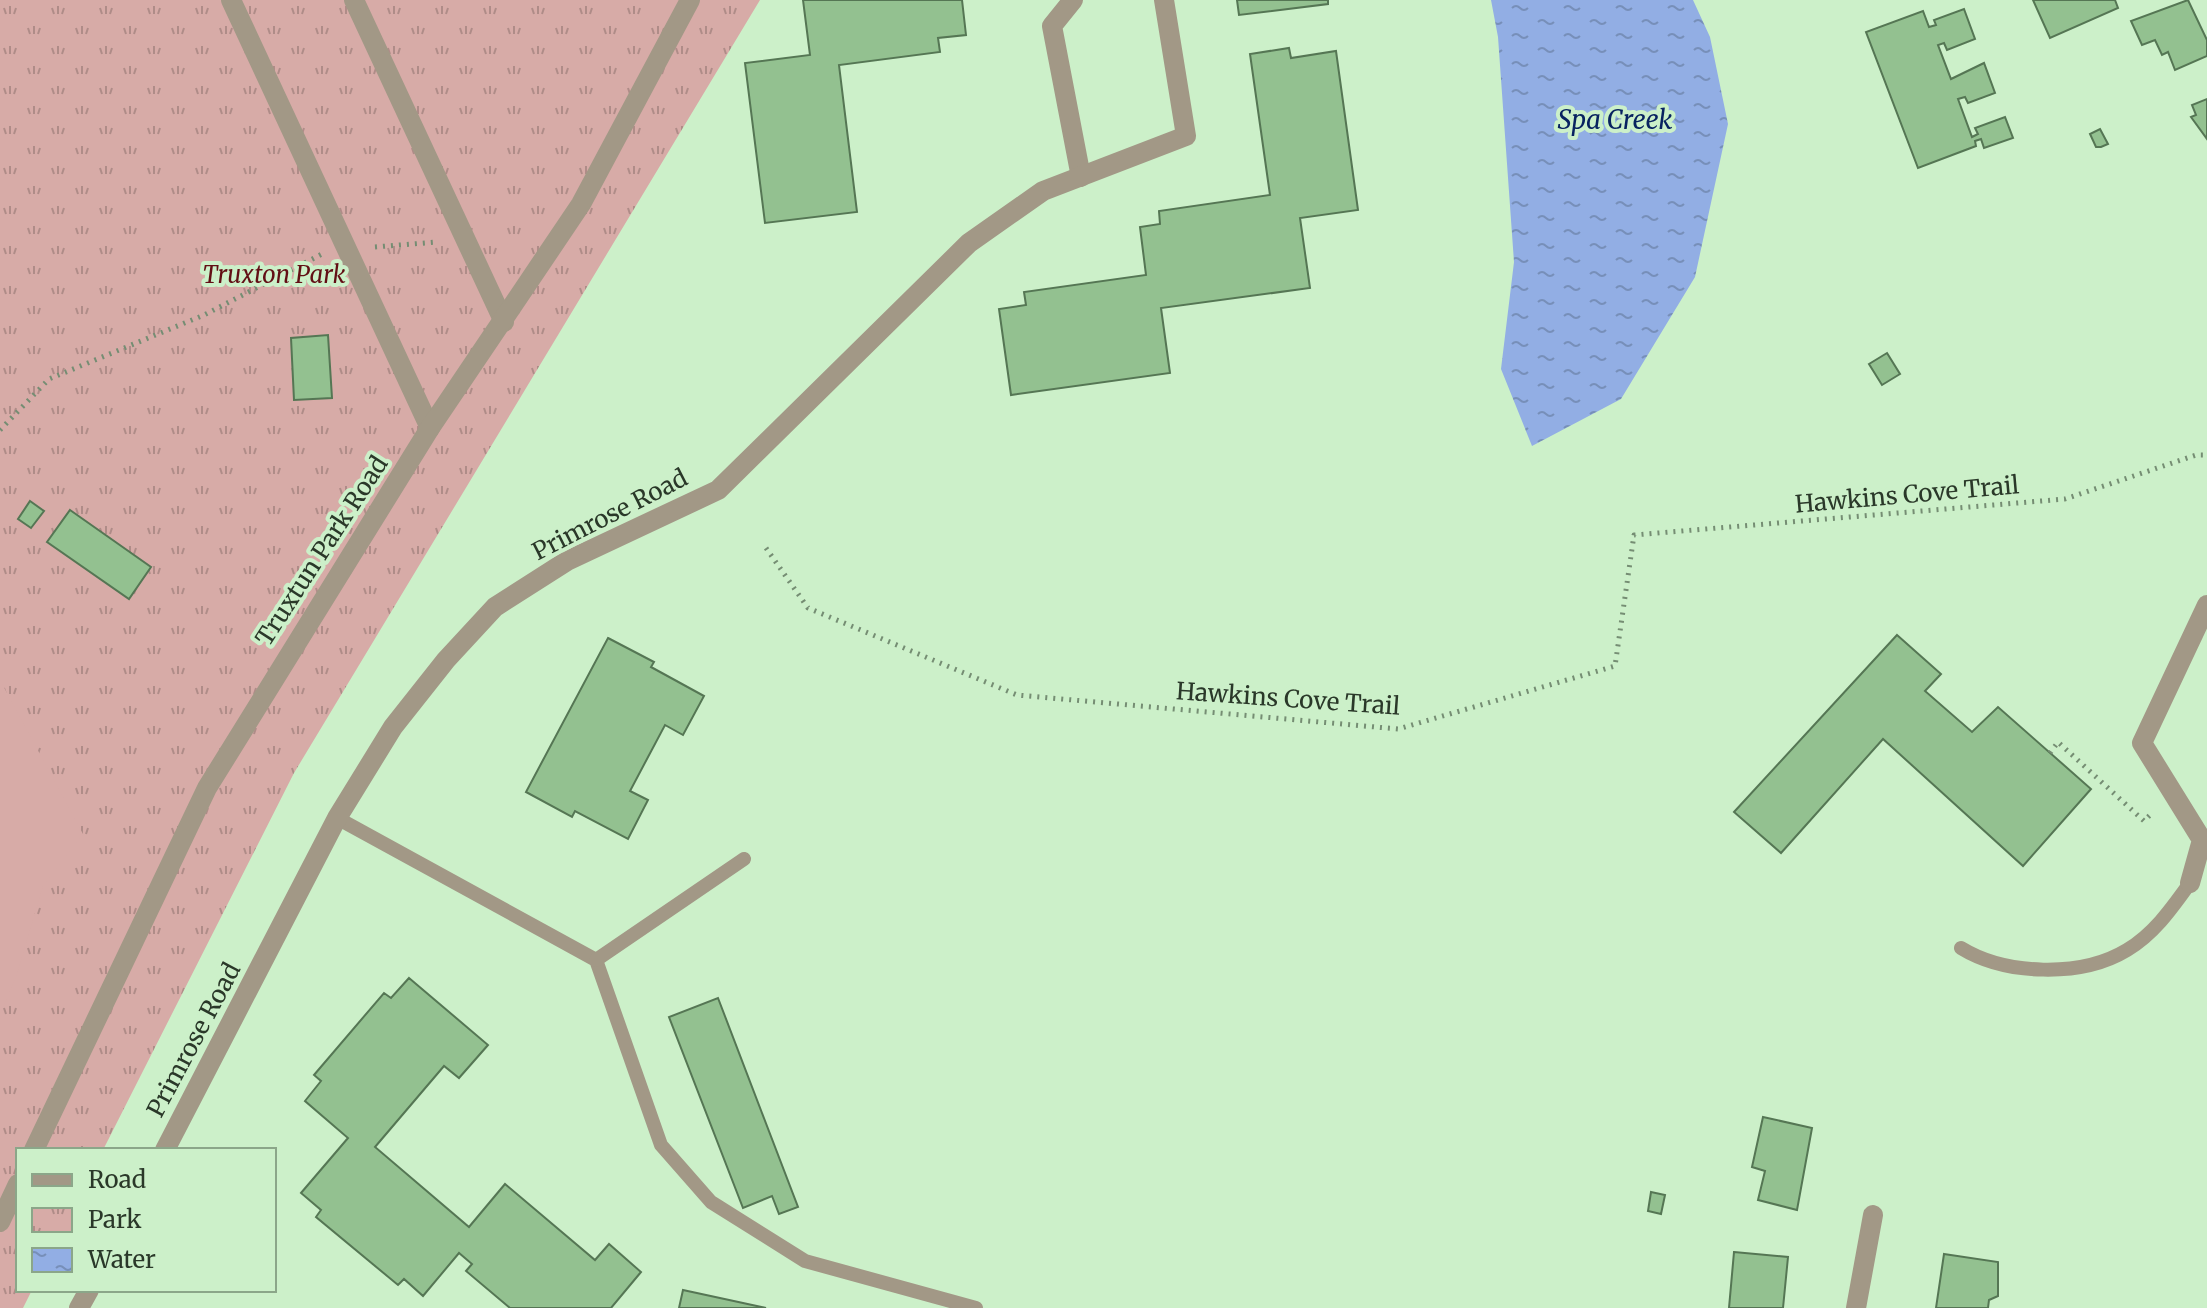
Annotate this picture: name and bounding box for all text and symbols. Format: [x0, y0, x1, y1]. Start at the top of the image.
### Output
water label: Spa Creek [1558, 103, 1673, 136]
park label: Truxton Park [202, 259, 346, 290]
street label: Truxtun Park Road [249, 450, 395, 651]
street label: Primrose Road [527, 462, 693, 567]
street label: Hawkins Cove Trail [1794, 469, 2020, 520]
street label: Hawkins Cove Trail [1175, 675, 1401, 722]
street label: Primrose Road [140, 957, 247, 1122]
legend [16, 1148, 276, 1292]
text: Road [88, 1164, 146, 1195]
text: Park [88, 1204, 142, 1235]
text: Water [87, 1244, 156, 1275]

